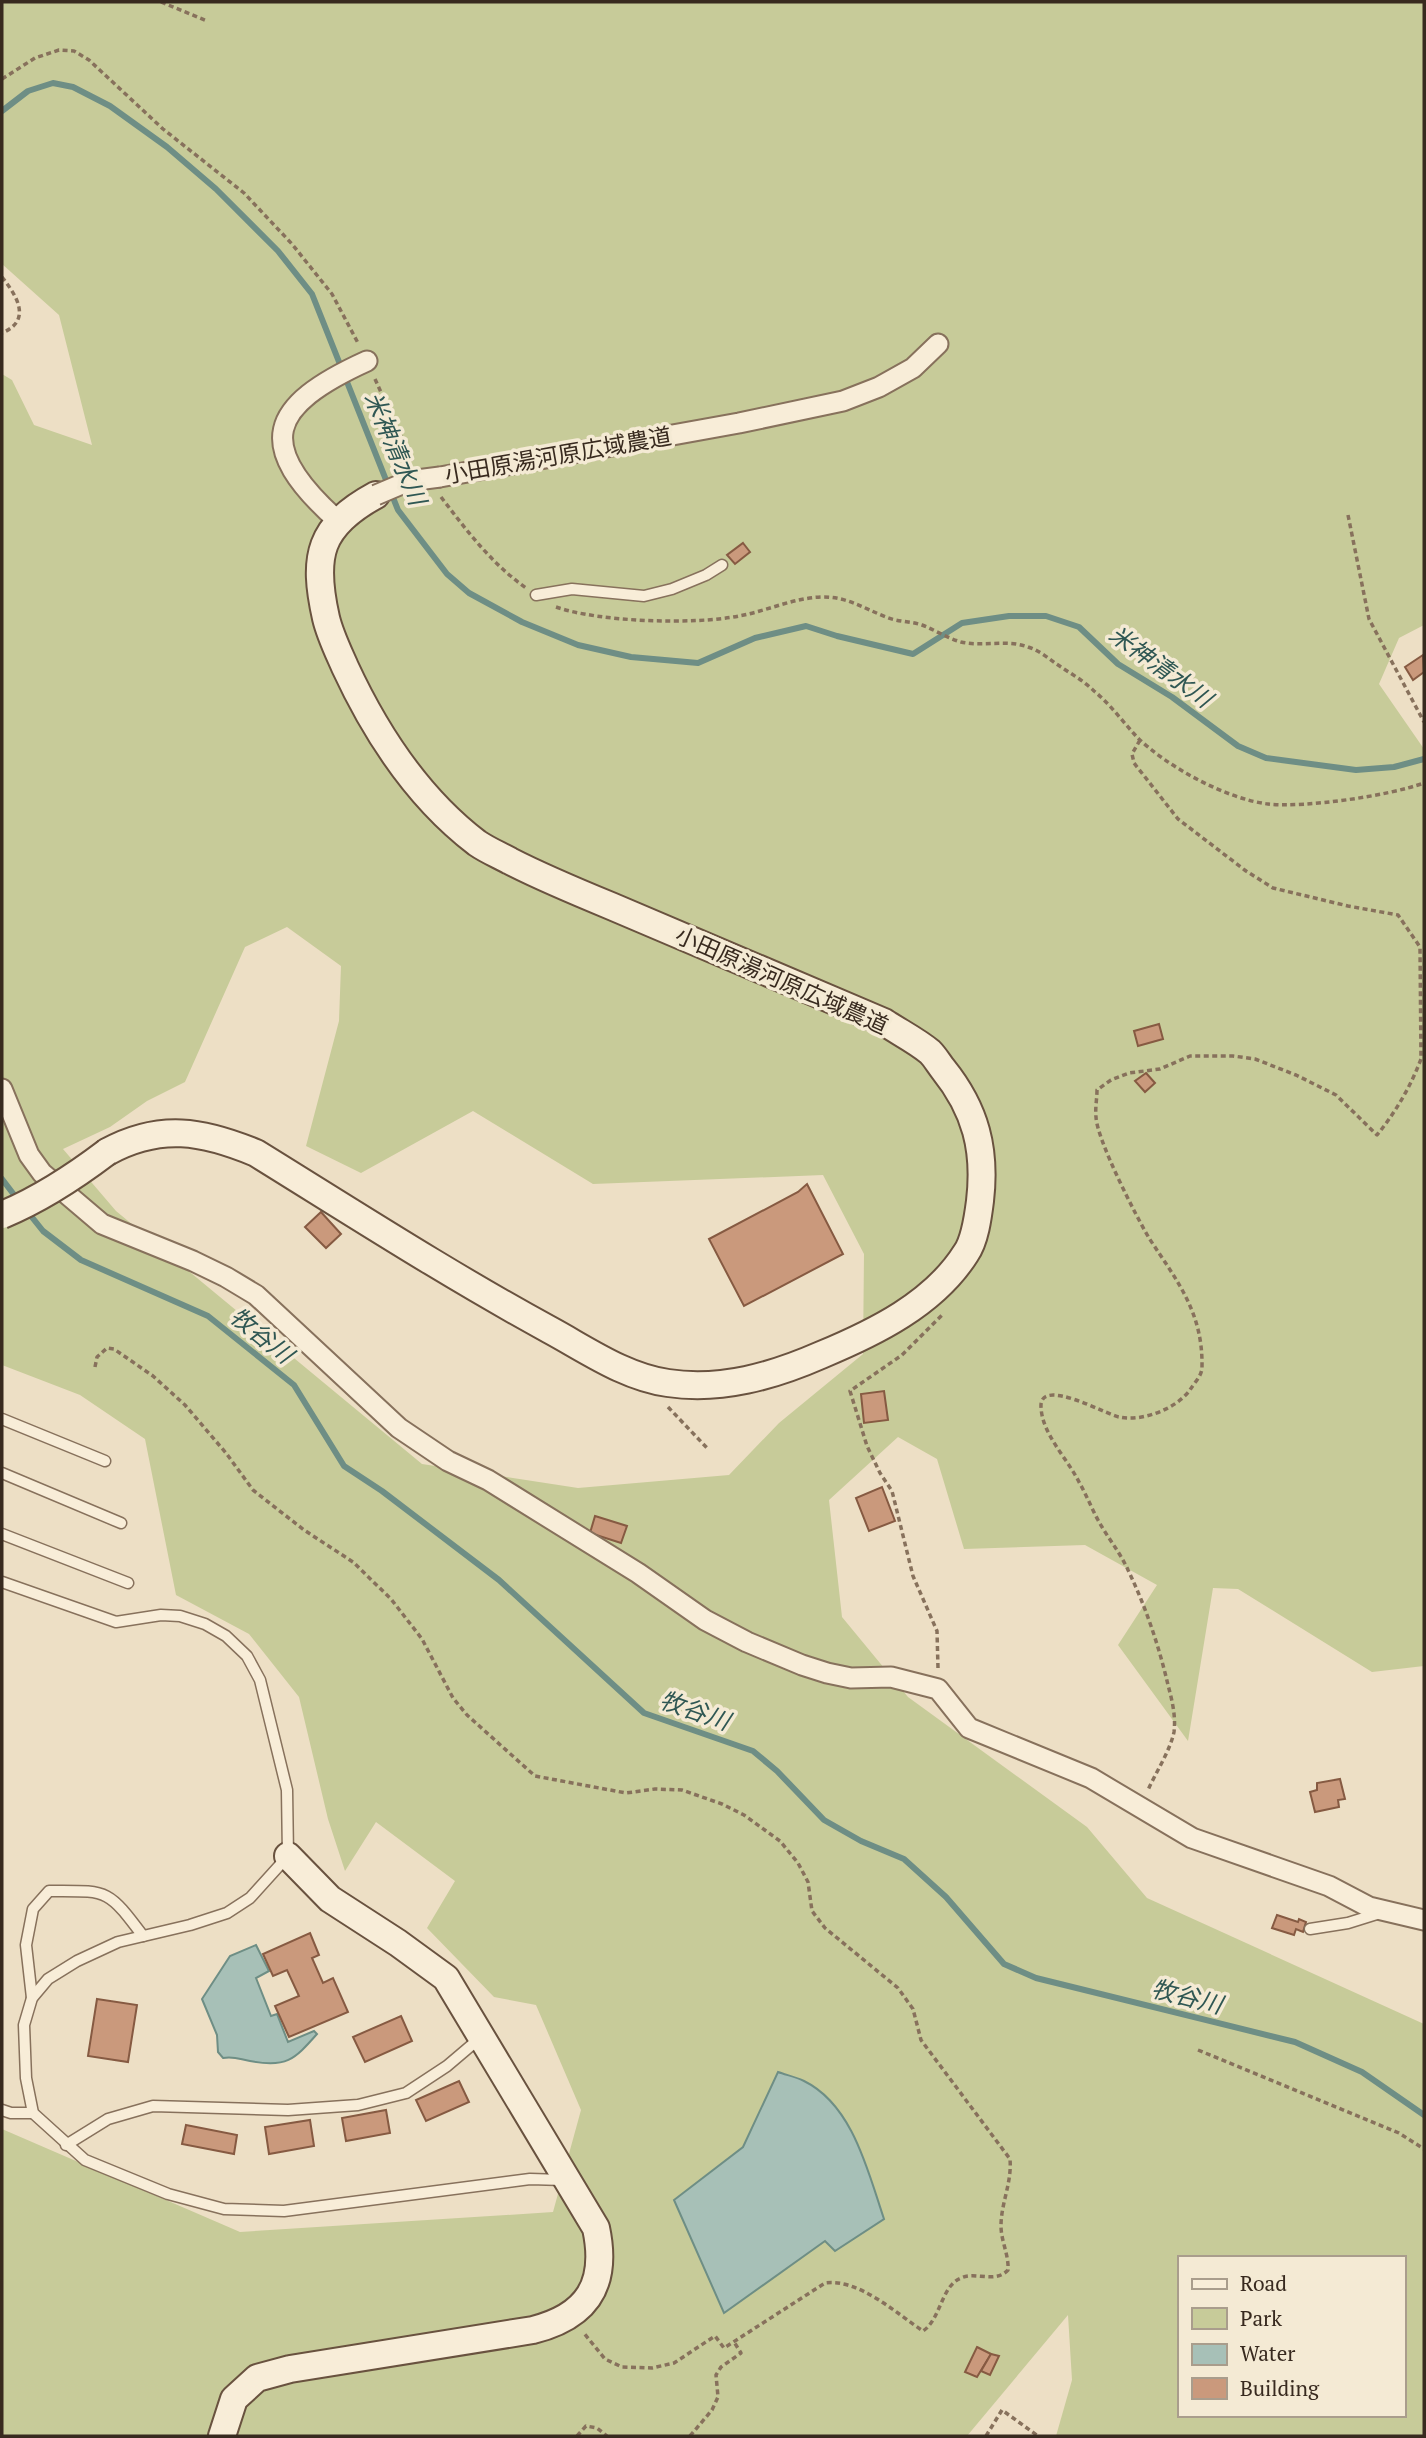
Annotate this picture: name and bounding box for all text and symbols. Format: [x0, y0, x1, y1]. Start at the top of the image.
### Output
water label: 米神清水川 [358, 387, 435, 512]
street label: 小田原湯河原広域農道 [442, 420, 674, 490]
water label: 米神清水川 [1103, 618, 1221, 716]
street label: 小田原湯河原広域農道 [671, 919, 893, 1041]
water label: 牧谷川 [224, 1300, 302, 1372]
water label: 牧谷川 [656, 1683, 737, 1738]
water label: 牧谷川 [1148, 1972, 1229, 2021]
legend [1178, 2256, 1405, 2417]
text: Road [1240, 2269, 1287, 2297]
text: Park [1240, 2304, 1282, 2332]
text: Water [1240, 2339, 1295, 2367]
text: Building [1240, 2374, 1320, 2402]

